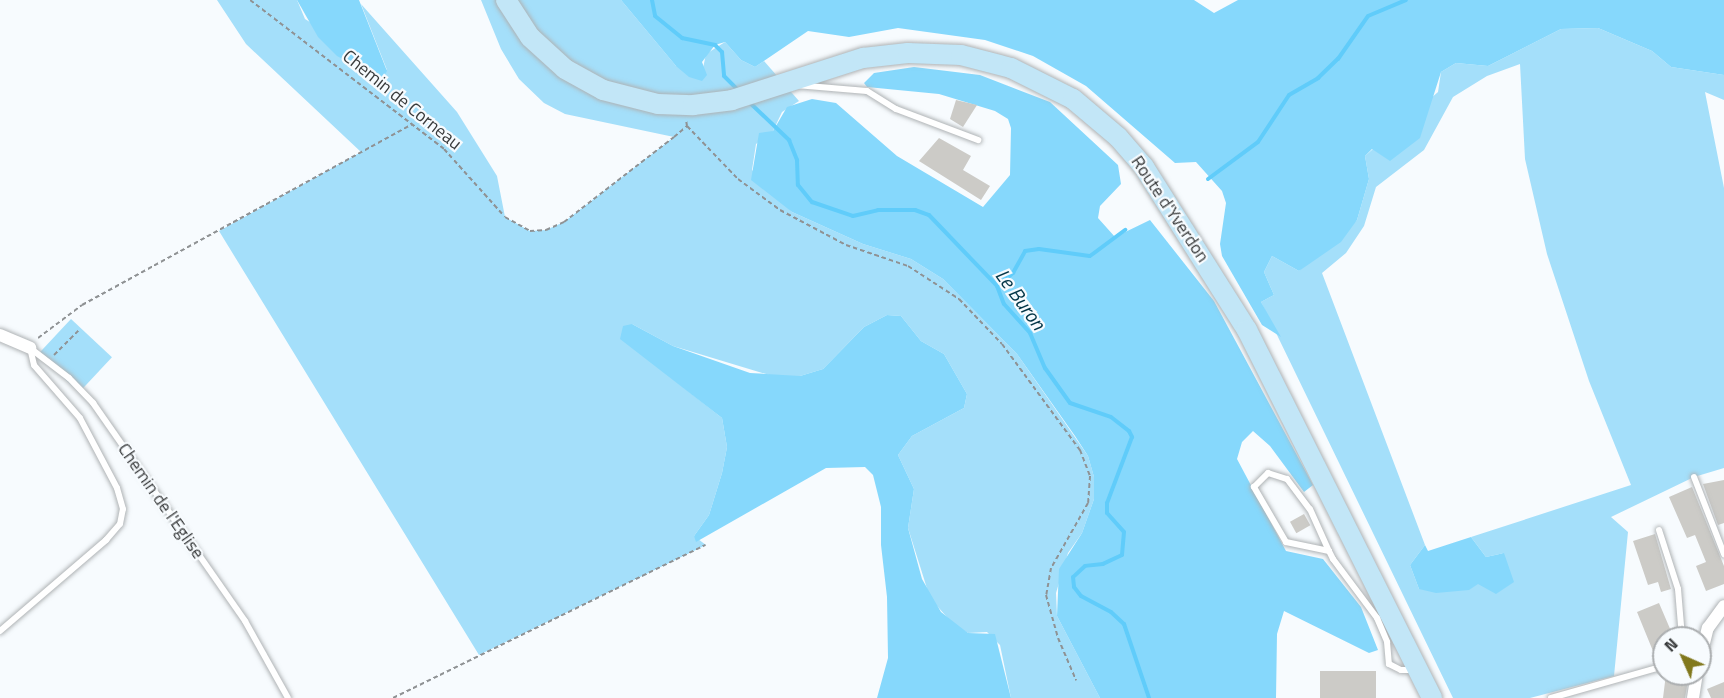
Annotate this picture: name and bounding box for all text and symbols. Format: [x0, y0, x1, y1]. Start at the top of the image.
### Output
street label: Chemin de Corneau [338, 46, 466, 154]
street label: Route d'Yverdon [1126, 152, 1214, 266]
water label: Le Buron [991, 264, 1051, 334]
street label: Chemin de l'Eglise [113, 439, 209, 563]
north arrow [1652, 626, 1712, 686]
text: N [1658, 632, 1683, 657]

